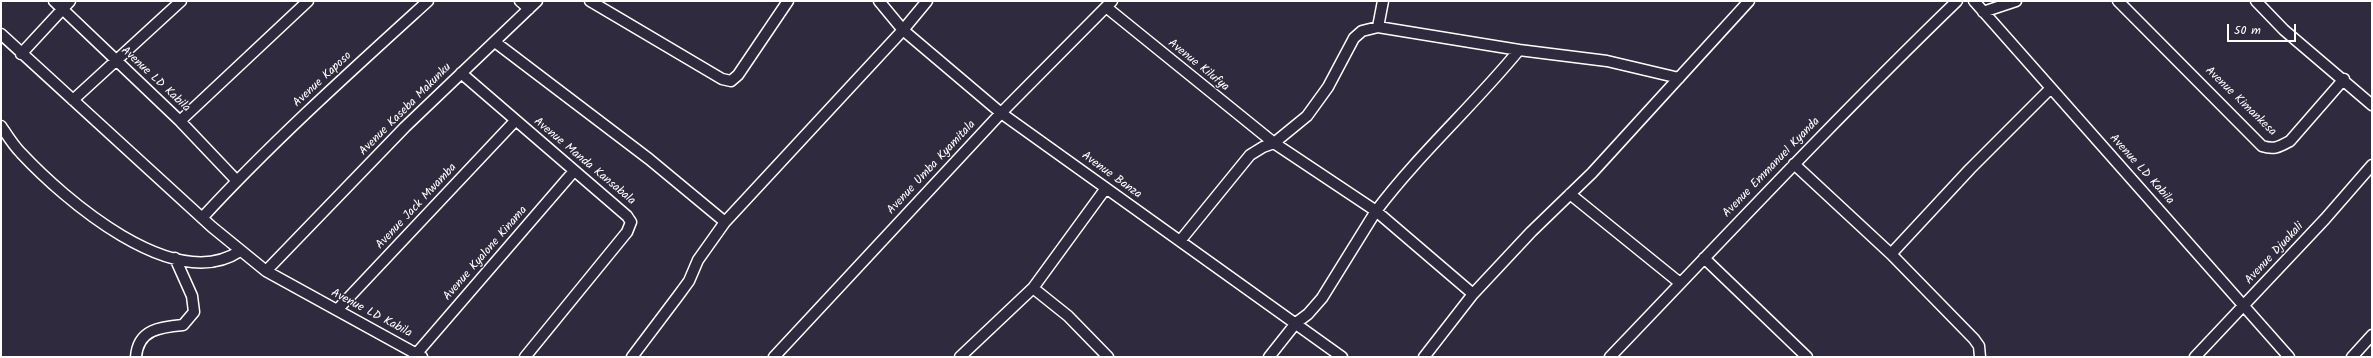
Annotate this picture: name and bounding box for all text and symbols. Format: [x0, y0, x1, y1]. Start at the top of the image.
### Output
scale bar [2229, 16, 2298, 42]
text: 50 m [2234, 21, 2261, 40]
street label: Avenue Kilufya [1164, 37, 1232, 95]
street label: Avenue LD Kabila [117, 44, 193, 116]
street label: Avenue Kaposo [291, 49, 355, 111]
street label: Avenue Kaseba Makunku [357, 61, 455, 159]
street label: Avenue Kimankesa [2201, 64, 2279, 140]
street label: Avenue Manda Kansabala [530, 115, 638, 209]
street label: Avenue Emmanuel Kyanda [1720, 115, 1824, 221]
street label: Avenue Umba Kyamitala [885, 118, 979, 218]
street label: Avenue LD Kabila [2106, 132, 2176, 208]
street label: Avenue Banza [1078, 149, 1144, 203]
street label: Avenue Jack Mwamba [374, 161, 460, 253]
street label: Avenue Kyalone Kinama [441, 204, 531, 304]
street label: Avenue Djuakali [2243, 220, 2307, 288]
street label: Avenue LD Kabila [328, 287, 414, 341]

